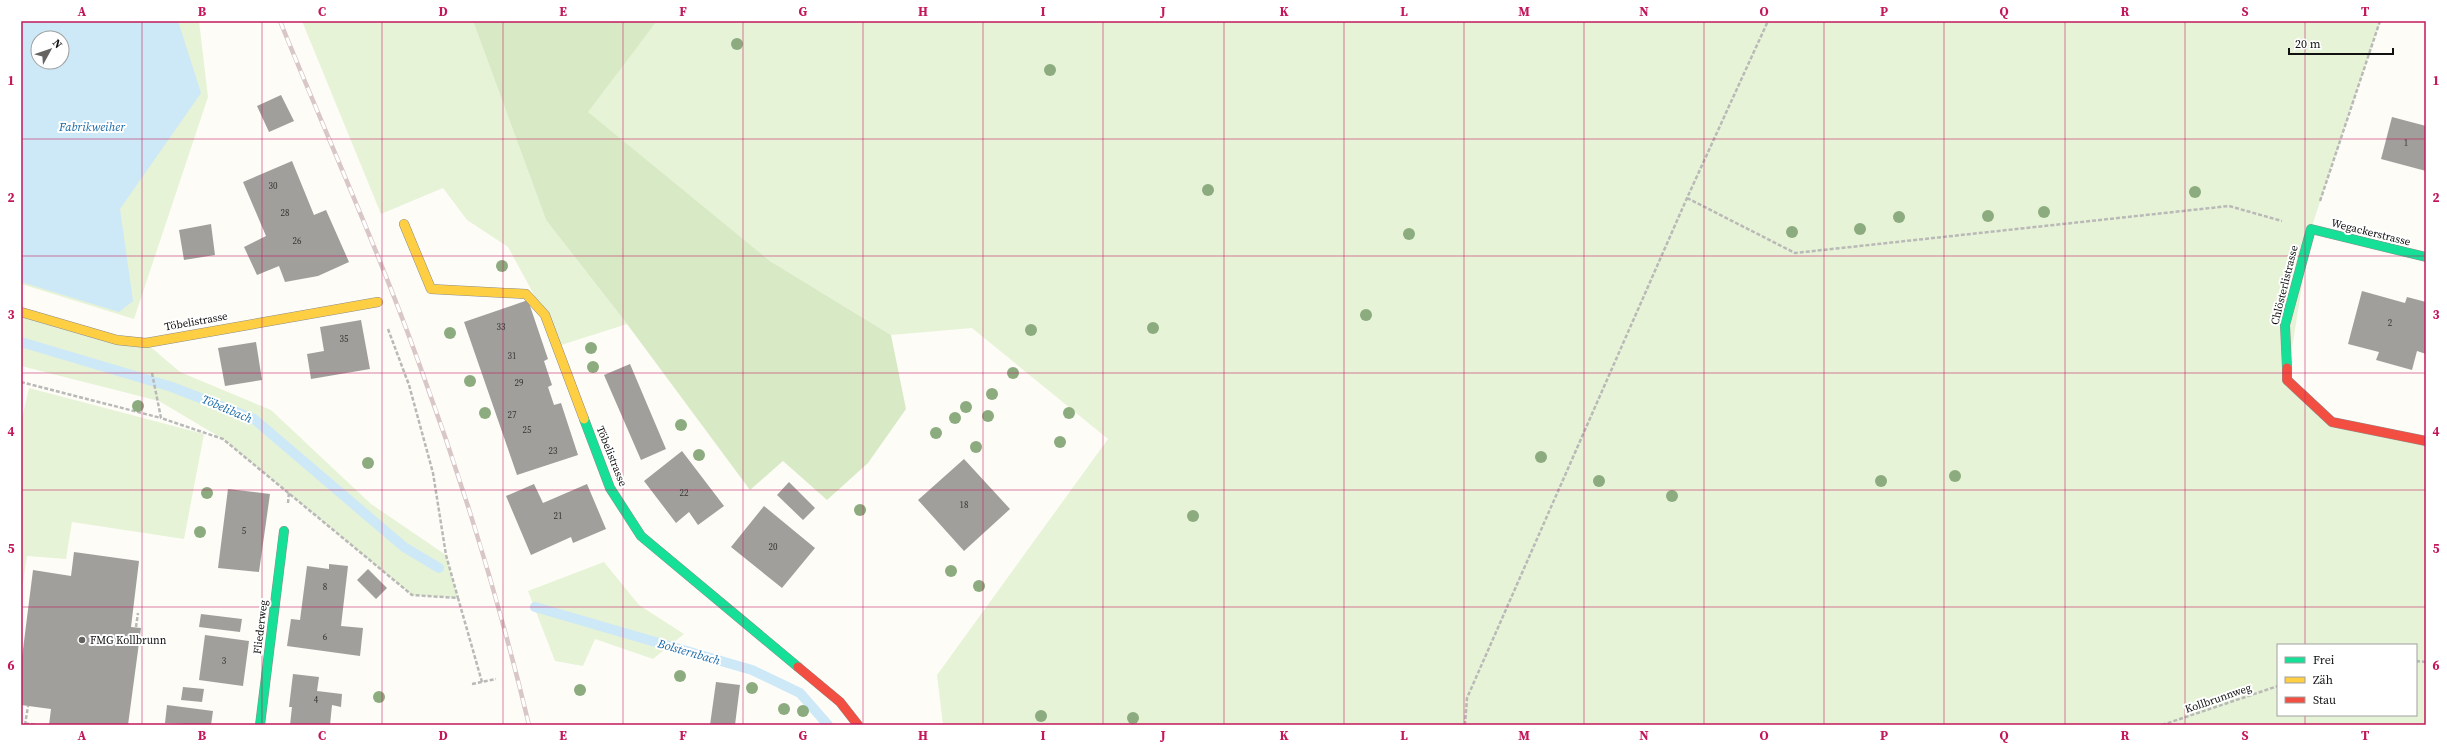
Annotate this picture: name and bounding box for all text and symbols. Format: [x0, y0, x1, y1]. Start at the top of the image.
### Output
text: A [78, 3, 87, 20]
text: B [198, 3, 207, 20]
text: C [318, 3, 326, 20]
text: D [438, 3, 448, 20]
text: E [559, 3, 567, 20]
text: F [679, 3, 687, 20]
text: G [799, 3, 808, 20]
text: H [918, 3, 928, 20]
text: I [1040, 3, 1046, 20]
text: J [1159, 3, 1166, 20]
text: K [1279, 3, 1289, 20]
text: L [1400, 3, 1408, 20]
text: M [1518, 3, 1530, 20]
text: N [1639, 3, 1649, 20]
text: O [1759, 3, 1769, 20]
text: P [1880, 3, 1888, 20]
text: Q [1999, 3, 2009, 20]
text: R [2121, 3, 2130, 20]
text: S [2241, 3, 2249, 20]
text: T [2361, 3, 2369, 20]
north arrow [30, 30, 70, 70]
scale bar [2289, 30, 2393, 56]
text: N [49, 36, 66, 52]
text: 20 m [2295, 36, 2321, 52]
text: 1 [7, 72, 15, 89]
text: 1 [2432, 72, 2440, 89]
water label: Fabrikweiher [58, 119, 126, 135]
house number: 1 [2404, 137, 2408, 149]
house number: 30 [268, 180, 278, 192]
text: 2 [7, 189, 15, 206]
text: 2 [2432, 189, 2440, 206]
house number: 28 [280, 207, 290, 219]
street label: Wegackerstrasse [2330, 215, 2413, 250]
house number: 26 [292, 235, 302, 247]
street label: Chlösterlistrasse [2267, 243, 2302, 327]
text: 3 [7, 306, 15, 323]
text: 3 [2432, 306, 2440, 323]
street label: Töbelistrasse [163, 308, 229, 334]
house number: 2 [2388, 317, 2393, 329]
house number: 33 [496, 321, 506, 333]
house number: 35 [339, 333, 349, 345]
house number: 31 [507, 350, 517, 362]
house number: 29 [514, 377, 524, 389]
water label: Töbelibach [199, 391, 255, 427]
house number: 27 [507, 409, 517, 421]
text: 4 [7, 423, 15, 440]
text: 4 [2432, 423, 2440, 440]
house number: 25 [522, 424, 532, 436]
street label: Töbelistrasse [593, 424, 631, 489]
house number: 23 [548, 445, 558, 457]
house number: 22 [679, 487, 689, 499]
house number: 18 [959, 499, 969, 511]
house number: 21 [553, 510, 563, 522]
house number: 5 [242, 525, 247, 537]
text: 5 [7, 540, 15, 557]
text: 5 [2432, 540, 2440, 557]
house number: 20 [768, 541, 778, 553]
house number: 8 [323, 581, 328, 593]
street label: Fliederweg [250, 599, 271, 655]
house number: 6 [323, 631, 328, 643]
place label: FMG Kollbrunn [90, 633, 167, 648]
marker: FMG Kollbrunn [77, 635, 87, 645]
water label: Bolsternbach [655, 635, 723, 669]
legend [2277, 644, 2417, 716]
text: Frei [2313, 652, 2335, 668]
house number: 3 [222, 655, 227, 667]
text: 6 [7, 657, 15, 674]
text: 6 [2432, 657, 2440, 674]
text: Zäh [2313, 672, 2333, 688]
street label: Kollbrunnweg [2183, 680, 2254, 717]
text: Stau [2313, 692, 2336, 708]
house number: 4 [314, 694, 319, 706]
text: A [78, 727, 87, 744]
text: B [198, 727, 207, 744]
text: C [318, 727, 326, 744]
text: D [438, 727, 448, 744]
text: E [559, 727, 567, 744]
text: F [679, 727, 687, 744]
text: G [799, 727, 808, 744]
text: H [918, 727, 928, 744]
text: I [1040, 727, 1046, 744]
text: J [1159, 727, 1166, 744]
text: K [1279, 727, 1289, 744]
text: L [1400, 727, 1408, 744]
text: M [1518, 727, 1530, 744]
text: N [1639, 727, 1649, 744]
text: O [1759, 727, 1769, 744]
text: P [1880, 727, 1888, 744]
text: Q [1999, 727, 2009, 744]
text: R [2121, 727, 2130, 744]
text: S [2241, 727, 2249, 744]
text: T [2361, 727, 2369, 744]

